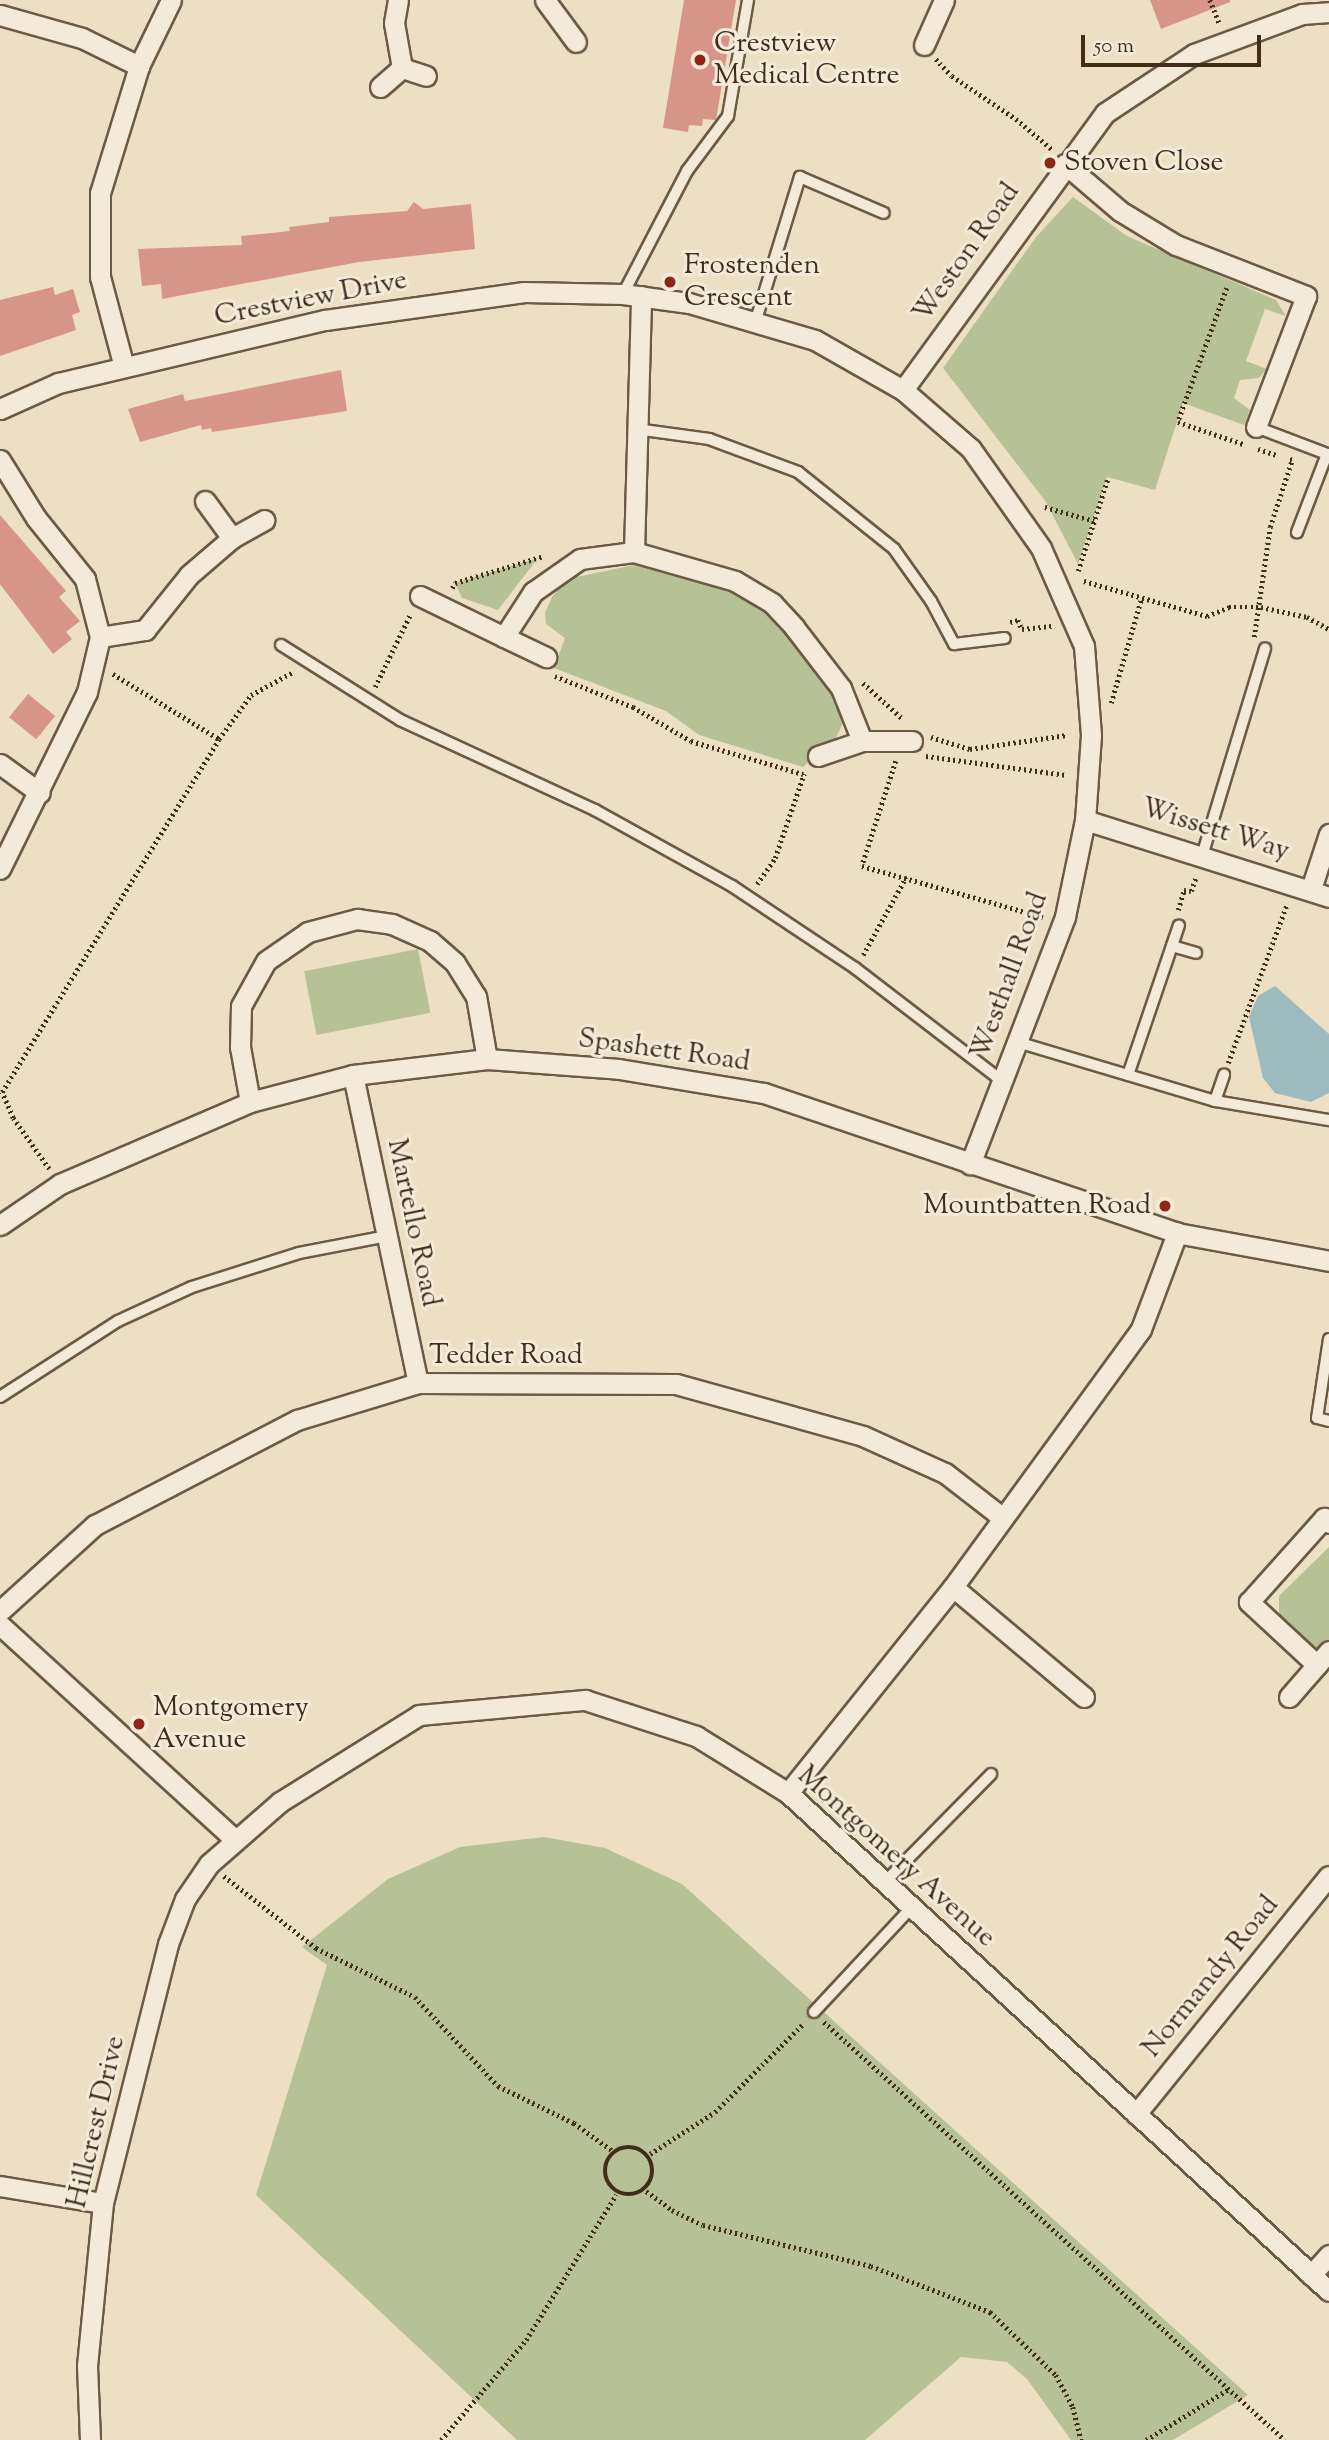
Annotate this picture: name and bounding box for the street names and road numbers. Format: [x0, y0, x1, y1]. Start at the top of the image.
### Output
street label: Weston Road [907, 177, 1027, 329]
street label: Crestview Drive [212, 264, 410, 334]
street label: Wissett Way [1137, 792, 1293, 868]
street label: Westhall Road [964, 888, 1056, 1064]
street label: Spashett Road [576, 1022, 752, 1080]
street label: Martello Road [379, 1136, 447, 1310]
street label: Tedder Road [429, 1339, 583, 1373]
street label: Montgomery Avenue [790, 1759, 1002, 1955]
street label: Normandy Road [1135, 1889, 1287, 2065]
street label: Hillcrest Drive [61, 2033, 133, 2211]

